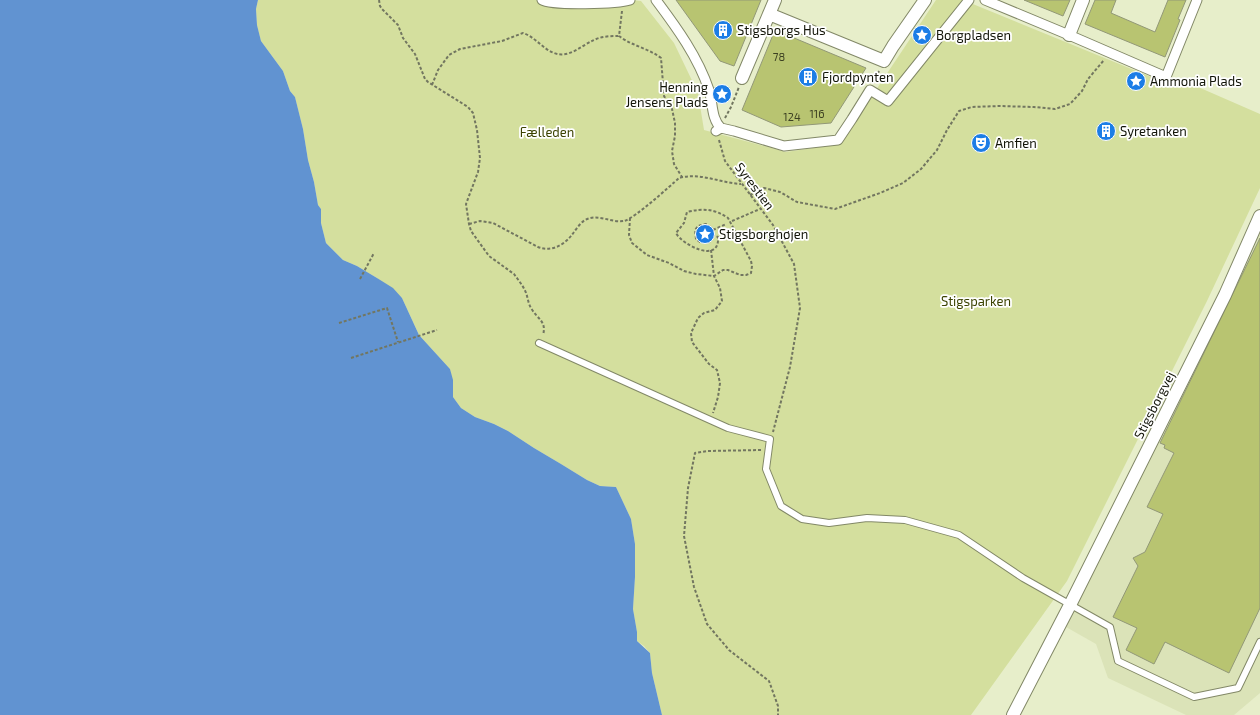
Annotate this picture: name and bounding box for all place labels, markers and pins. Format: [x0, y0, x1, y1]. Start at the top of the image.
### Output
building icon: Stigsborgs Hus [712, 19, 734, 41]
place label: Stigsborgs Hus [737, 22, 826, 38]
place icon: Borgpladsen [911, 24, 933, 46]
place label: Borgpladsen [936, 27, 1011, 43]
building icon: Fjordpynten [797, 66, 819, 88]
place label: Fjordpynten [822, 69, 894, 85]
place icon: Ammonia Plads [1125, 70, 1147, 92]
place label: Ammonia Plads [1150, 73, 1242, 89]
place label: Henning Jensens Plads [626, 79, 708, 110]
place icon: Henning Jensens Plads [711, 83, 733, 105]
building icon: Syretanken [1095, 120, 1117, 142]
place label: Syretanken [1120, 123, 1187, 139]
theatre icon: Amfien [970, 132, 992, 154]
place label: Amfien [995, 135, 1037, 151]
place icon: Stigsborghøjen [694, 223, 716, 245]
place label: Stigsborghøjen [719, 226, 808, 242]

